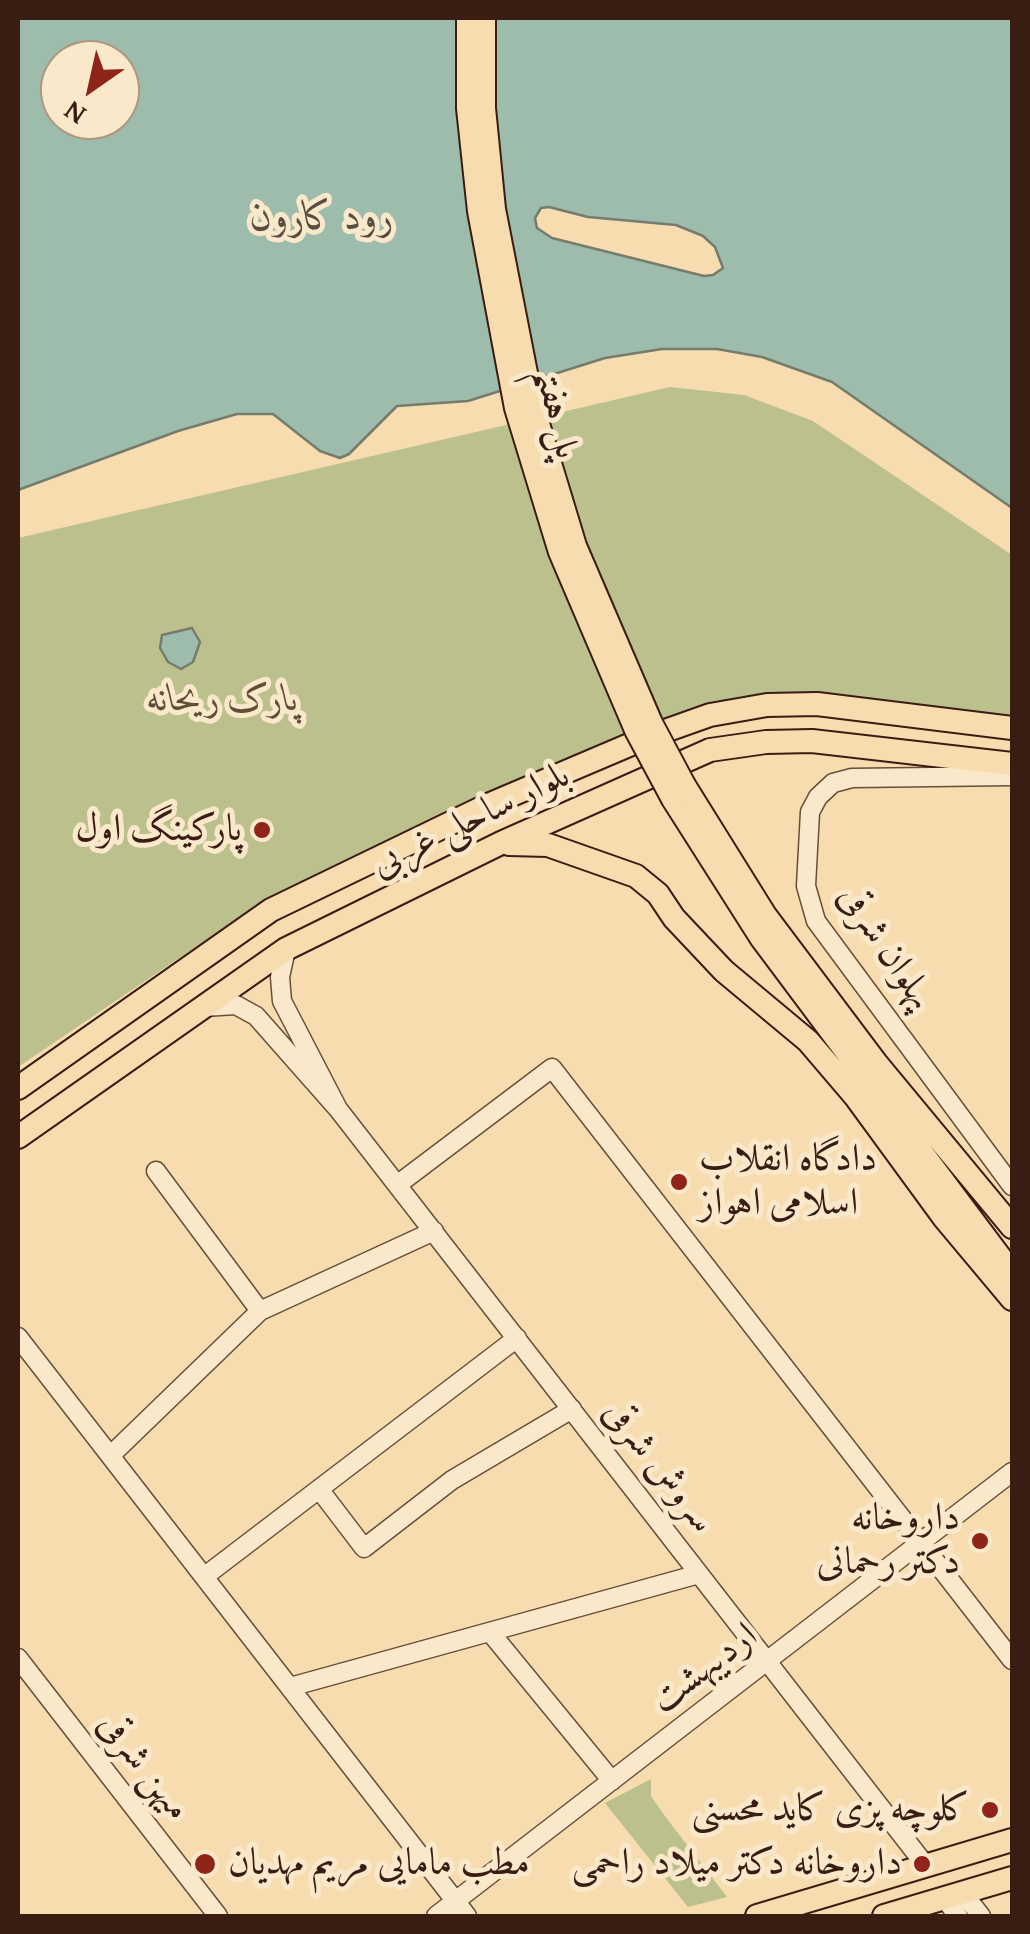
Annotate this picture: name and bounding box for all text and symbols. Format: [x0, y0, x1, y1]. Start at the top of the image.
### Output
north arrow [40, 40, 140, 140]
text: N [55, 91, 93, 136]
water label: رود کارون [250, 195, 394, 243]
street label: پل هفتم [523, 362, 589, 464]
park label: پارک ریحانه [147, 677, 299, 723]
street label: بلوار ساحلی غربی [364, 753, 578, 889]
place label: پارکینگ اول [75, 807, 242, 853]
marker: پارکینگ اول [251, 819, 273, 841]
street label: پهلوان شرقی [827, 877, 943, 1019]
place label: دادگاه انقلاب اسلامی اهواز [699, 1137, 877, 1226]
marker: دادگاه انقلاب اسلامی اهواز [668, 1171, 690, 1193]
street label: سروش شرقی [592, 1391, 724, 1543]
place label: داروخانه دکتر رحمانی [817, 1496, 960, 1586]
marker: داروخانه دکتر رحمانی [969, 1530, 991, 1552]
street label: اردیبهشت [643, 1614, 767, 1724]
street label: میهن شرقی [87, 1704, 199, 1830]
place label: کلوچه پزی کاید محسنی [691, 1787, 970, 1833]
marker: کلوچه پزی کاید محسنی [979, 1799, 1001, 1821]
place label: مطب مامایی مریم مهدیان [228, 1841, 530, 1887]
place label: داروخانه دکتر میلاد راحمی [571, 1841, 902, 1887]
marker: مطب مامایی مریم مهدیان [192, 1851, 218, 1877]
marker: داروخانه دکتر میلاد راحمی [911, 1853, 933, 1875]

